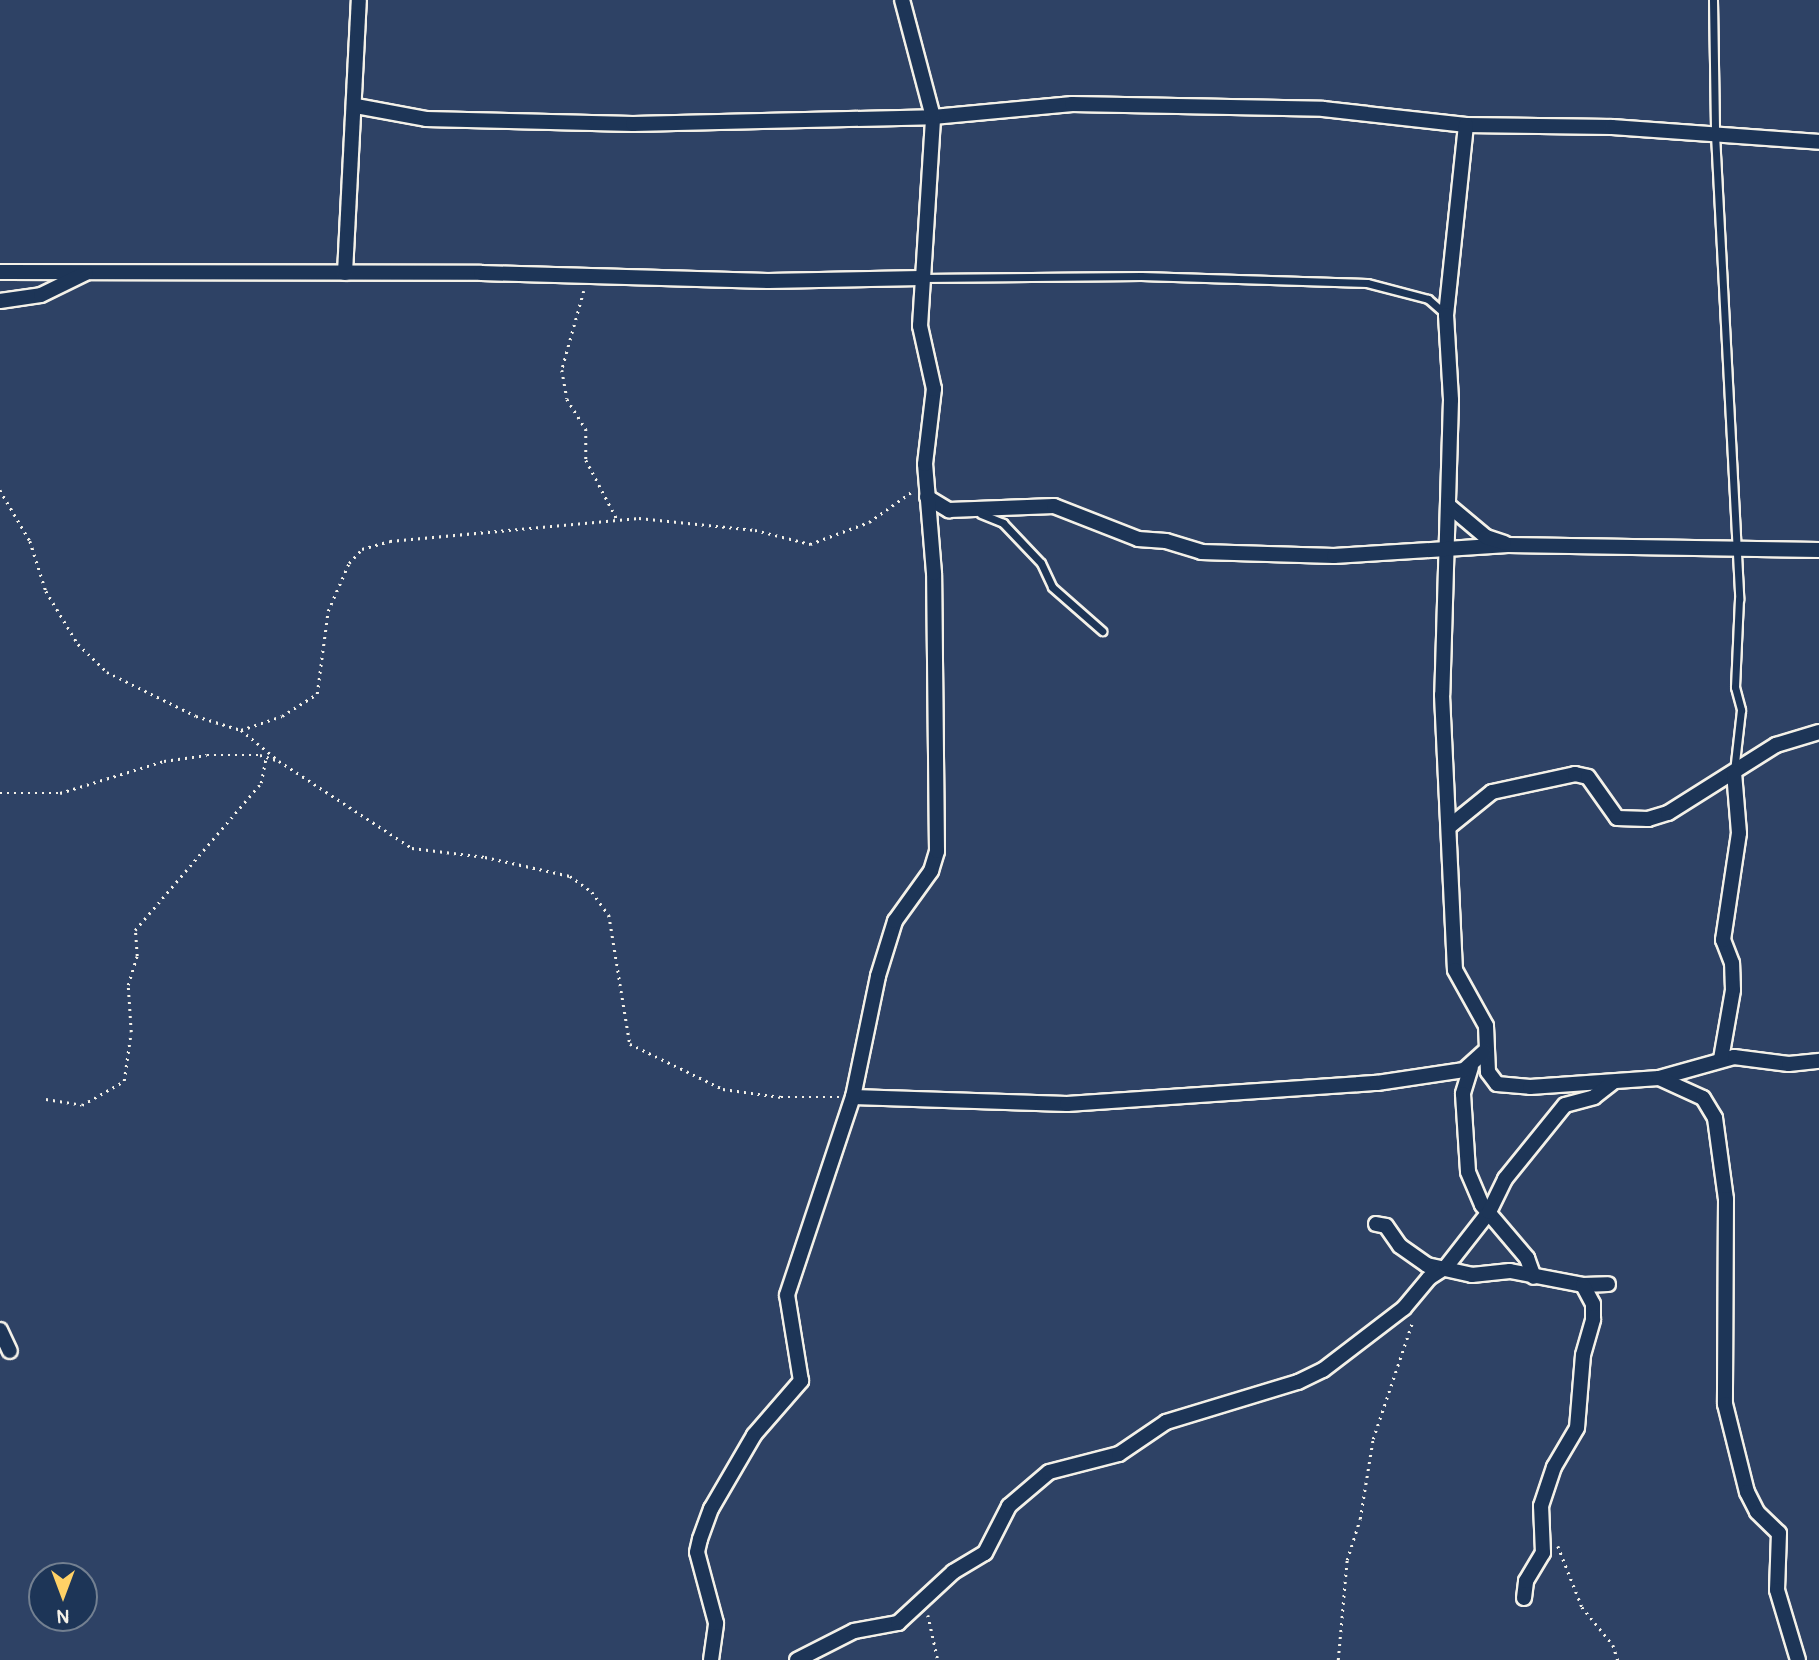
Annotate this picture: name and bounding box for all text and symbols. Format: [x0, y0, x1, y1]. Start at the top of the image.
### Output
north arrow [28, 1562, 98, 1632]
text: N [57, 1604, 69, 1628]

